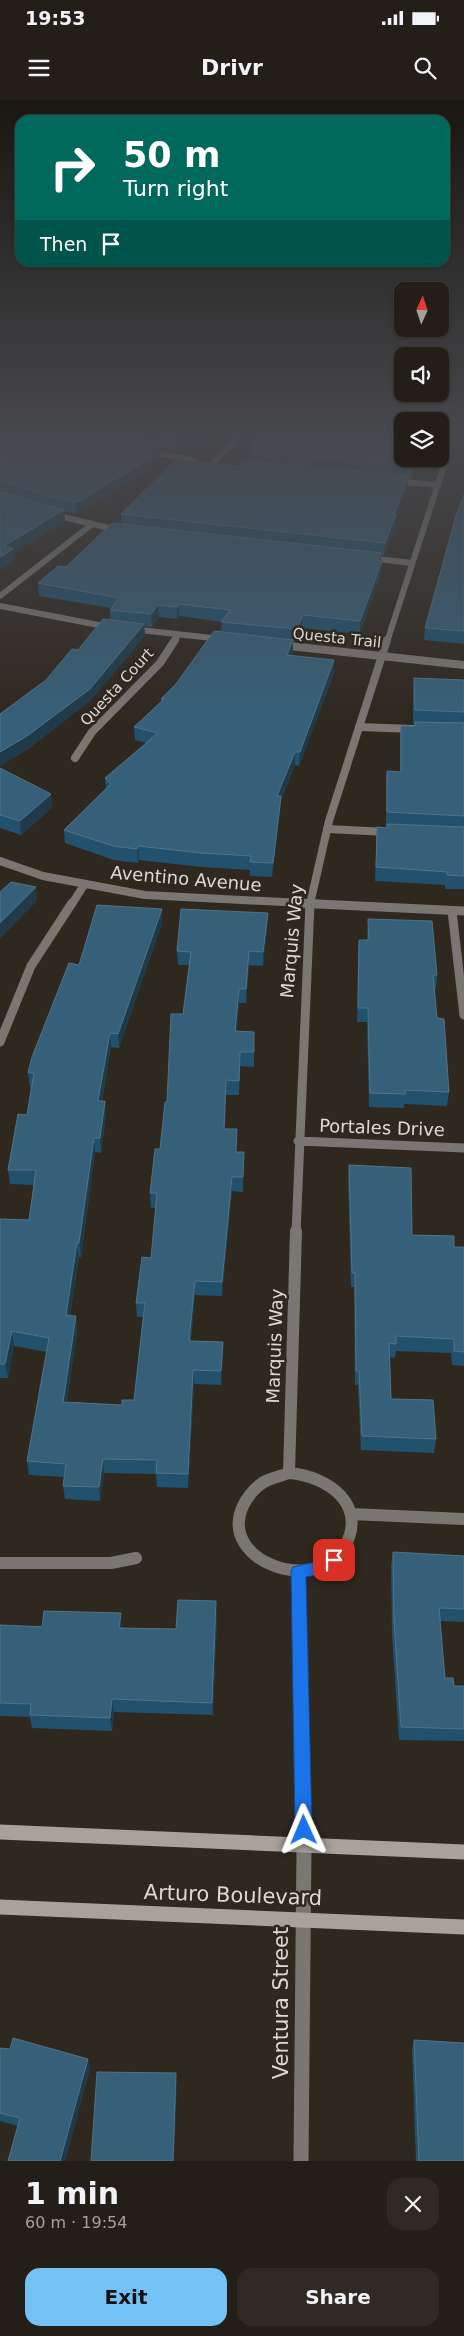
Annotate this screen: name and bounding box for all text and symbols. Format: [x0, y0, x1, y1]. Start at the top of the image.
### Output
text: 19:53 [25, 7, 85, 29]
icon: menu [25, 54, 53, 82]
icon: search [411, 54, 439, 82]
text: Drivr [201, 55, 263, 80]
icon: right [40, 135, 105, 200]
text: 50 m [123, 135, 220, 175]
text: Turn right [123, 176, 228, 201]
icon: arrive [97, 230, 125, 258]
text: Then [40, 233, 87, 255]
north arrow [394, 282, 449, 338]
map controls [394, 282, 449, 467]
button: sound [394, 347, 449, 402]
button: layers [394, 412, 449, 467]
street label: Questa Trail [292, 624, 382, 652]
street label: Questa Court [77, 644, 158, 729]
street label: Aventino Avenue [110, 861, 262, 896]
street label: Marquis Way [276, 882, 307, 999]
street label: Portales Drive [319, 1115, 445, 1140]
street label: Marquis Way [262, 1288, 287, 1404]
pin [313, 1539, 355, 1581]
icon: arrive [320, 1546, 348, 1574]
position arrow [277, 1803, 329, 1855]
street label: Arturo Boulevard [143, 1880, 323, 1910]
street label: Ventura Street [269, 1927, 293, 2079]
text: 1 min [25, 2176, 119, 2211]
button: close [387, 2178, 439, 2230]
text: 60 m · 19:54 [25, 2213, 127, 2232]
button: Exit [25, 2268, 227, 2326]
button: Share [237, 2268, 439, 2326]

